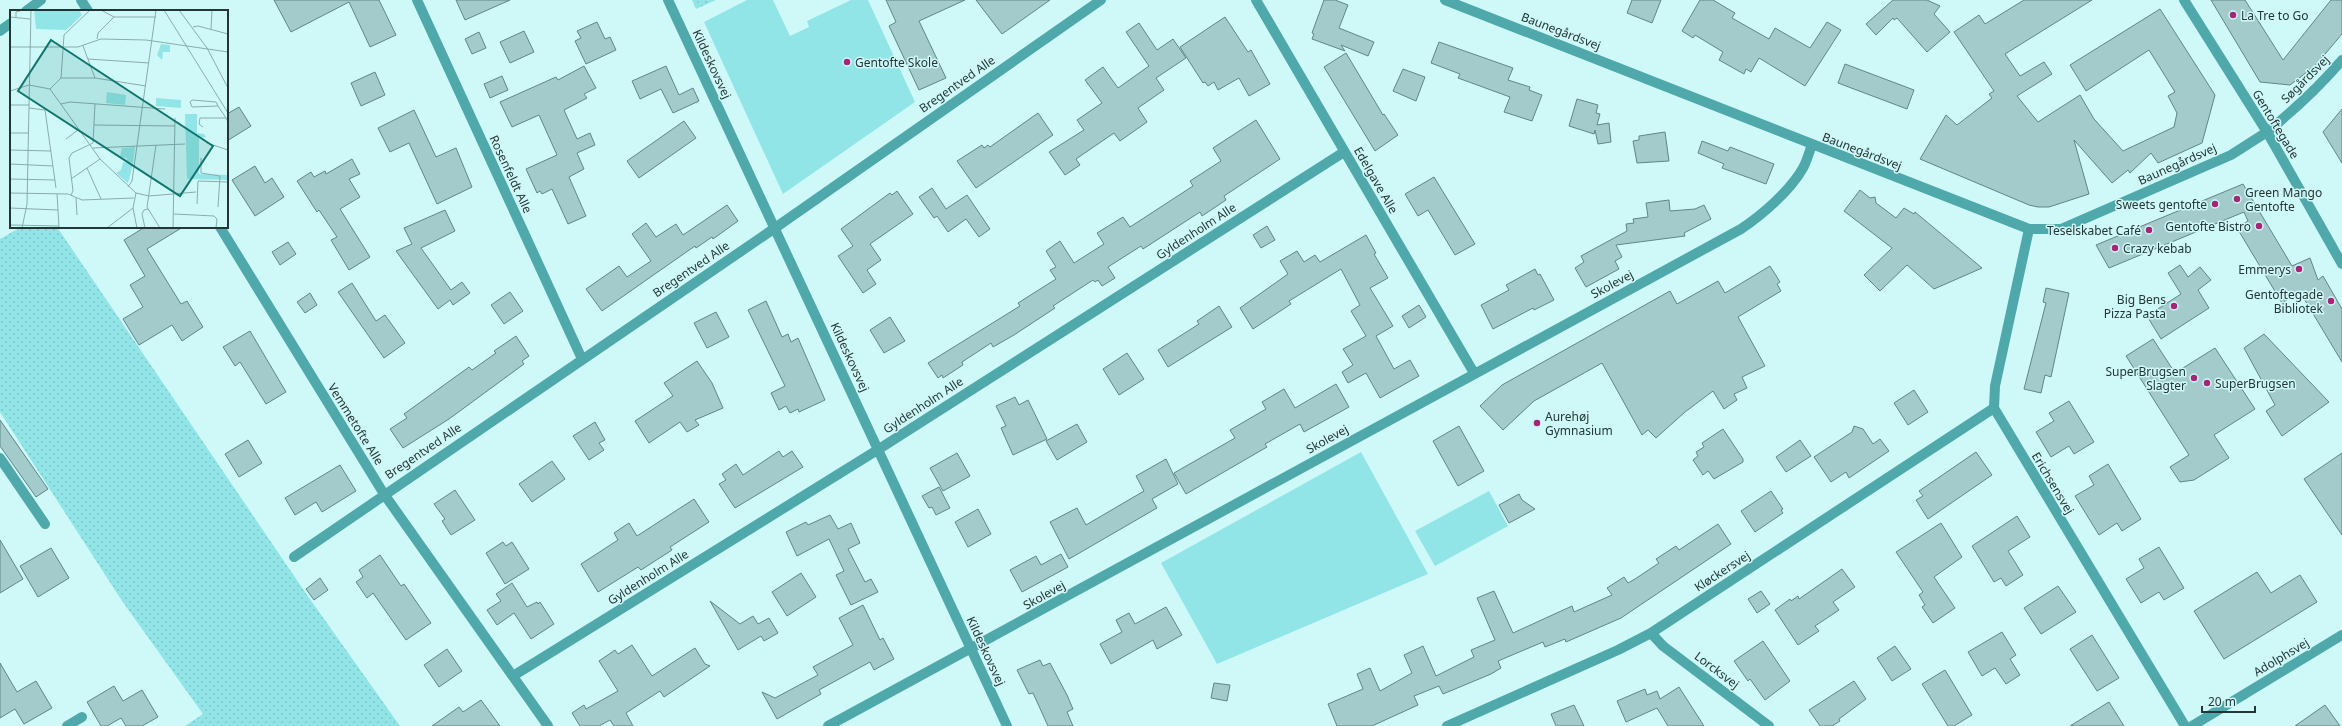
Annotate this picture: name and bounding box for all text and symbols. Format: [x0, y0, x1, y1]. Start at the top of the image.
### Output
place label: La Tre to Go [2241, 7, 2309, 24]
street label: Baunegårdsvej [1519, 8, 1603, 54]
inset map [10, 10, 228, 228]
marker: La Tre to Go [2228, 10, 2238, 20]
street label: Kildeskovsvej [689, 27, 735, 101]
street label: Bregentved Alle [916, 51, 999, 117]
street label: Søgårdsvej [2277, 51, 2333, 107]
place label: Gentofte Skole [855, 54, 938, 71]
marker: Gentofte Skole [842, 57, 852, 67]
street label: Gentoftegade [2249, 86, 2303, 162]
street label: Baunegårdsvej [1820, 128, 1904, 174]
street label: Rosenfeldt Alle [486, 132, 537, 216]
street label: Baunegårdsvej [2135, 139, 2219, 189]
street label: Edelgave Alle [1350, 143, 1402, 217]
place label: Green Mango Gentofte [2245, 184, 2322, 215]
marker: Green Mango Gentofte [2232, 194, 2242, 204]
place label: Sweets gentofte [2116, 196, 2207, 213]
street label: Gyldenholm Alle [1153, 199, 1240, 263]
marker: Sweets gentofte [2210, 199, 2220, 209]
place label: Gentofte Bistro [2165, 218, 2251, 235]
marker: Gentofte Bistro [2254, 221, 2264, 231]
place label: Teselskabet Café [2047, 222, 2141, 239]
marker: Teselskabet Café [2144, 225, 2154, 235]
street label: Bregentved Alle [649, 237, 733, 301]
place label: Crazy kebab [2123, 240, 2192, 257]
marker: Crazy kebab [2110, 243, 2120, 253]
place label: Emmerys [2238, 261, 2291, 278]
marker: Emmerys [2294, 264, 2304, 274]
street label: Skolevej [1588, 266, 1636, 302]
place label: Gentoftegade Bibliotek [2245, 286, 2324, 317]
place label: Big Bens Pizza Pasta [2104, 291, 2166, 322]
marker: Gentoftegade Bibliotek [2326, 296, 2336, 306]
marker: Big Bens Pizza Pasta [2169, 301, 2179, 311]
street label: Kildeskovsvej [827, 320, 873, 394]
place label: SuperBrugsen Slagter [2105, 363, 2186, 394]
street label: Gyldenholm Alle [880, 373, 967, 437]
marker: SuperBrugsen Slagter [2189, 373, 2199, 383]
place label: SuperBrugsen [2215, 375, 2296, 392]
marker: SuperBrugsen [2202, 378, 2212, 388]
street label: Vemmetofte Alle [324, 380, 388, 468]
place label: Aurehøj Gymnasium [1545, 408, 1613, 439]
marker: Aurehøj Gymnasium [1532, 418, 1542, 428]
street label: Bregentved Alle [381, 419, 465, 483]
street label: Skolevej [1303, 420, 1351, 458]
street label: Erichsensvej [2028, 449, 2078, 517]
street label: Gyldenholm Alle [604, 545, 692, 609]
street label: Kløckersvej [1691, 547, 1753, 595]
street label: Skolevej [1020, 576, 1068, 614]
street label: Kildeskovsvej [963, 614, 1009, 688]
street label: Adolphsvej [2250, 634, 2312, 680]
street label: Lorcksvej [1691, 648, 1743, 692]
scale bar [2202, 688, 2255, 714]
text: 20 m [2208, 693, 2236, 710]

